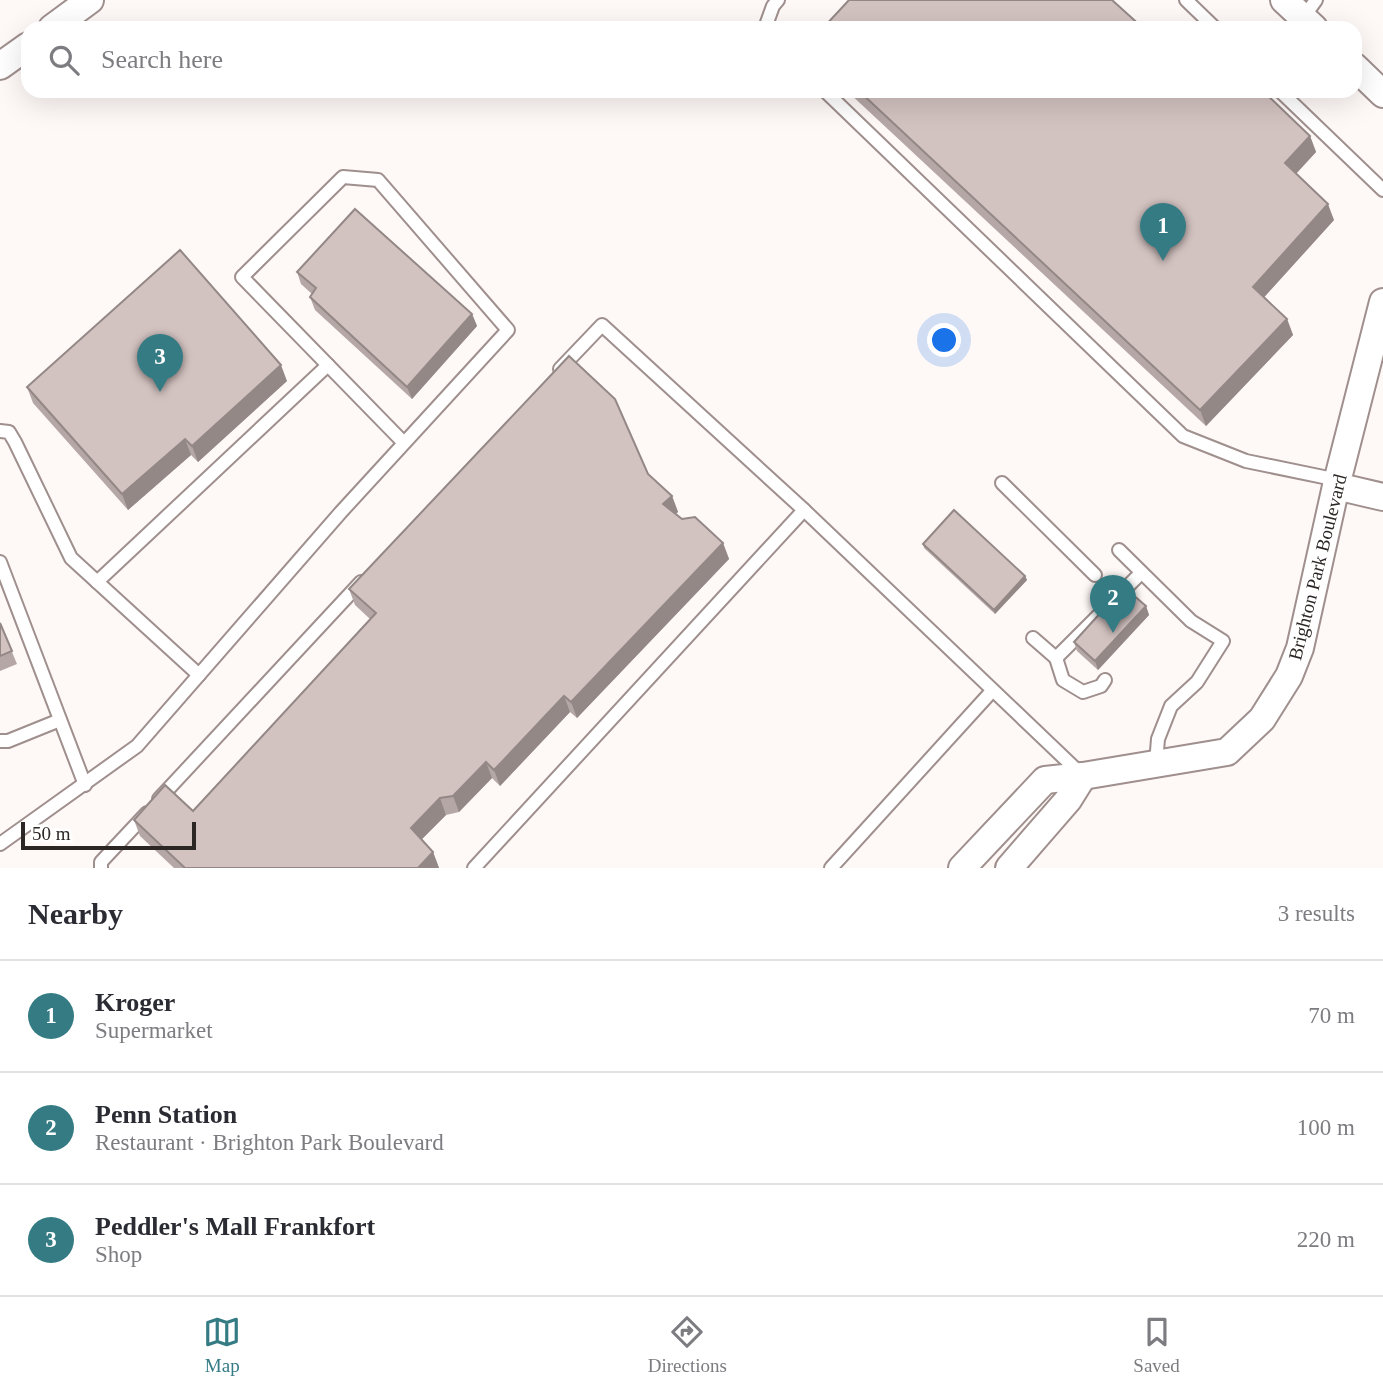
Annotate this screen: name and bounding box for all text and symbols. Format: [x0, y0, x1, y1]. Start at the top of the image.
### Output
search box [21, 21, 1362, 98]
icon: search [45, 41, 83, 79]
text: Search here [101, 45, 223, 74]
pin: 1 [1140, 203, 1186, 261]
your location [927, 323, 961, 357]
pin: 3 [137, 334, 183, 392]
street label: Brighton Park Boulevard [1284, 471, 1351, 662]
pin: 2 [1090, 575, 1136, 633]
scale bar [21, 819, 196, 851]
text: 50 m [32, 823, 71, 844]
text: Nearby [28, 897, 123, 930]
text: 3 results [1278, 901, 1355, 926]
text: Kroger [95, 988, 175, 1017]
text: 1 [45, 1003, 57, 1028]
text: 70 m [1308, 1003, 1355, 1028]
text: Supermarket [95, 1018, 213, 1043]
text: Penn Station [95, 1100, 237, 1129]
text: 2 [45, 1115, 57, 1140]
text: 100 m [1297, 1115, 1355, 1140]
text: Restaurant · Brighton Park Boulevard [95, 1130, 444, 1155]
text: Peddler's Mall Frankfort [95, 1212, 375, 1241]
text: 3 [45, 1227, 57, 1252]
text: 220 m [1297, 1227, 1355, 1252]
text: Shop [95, 1242, 142, 1267]
tab: Map [203, 1313, 241, 1377]
tab: Directions [648, 1313, 727, 1377]
tab: Saved [1133, 1313, 1180, 1377]

